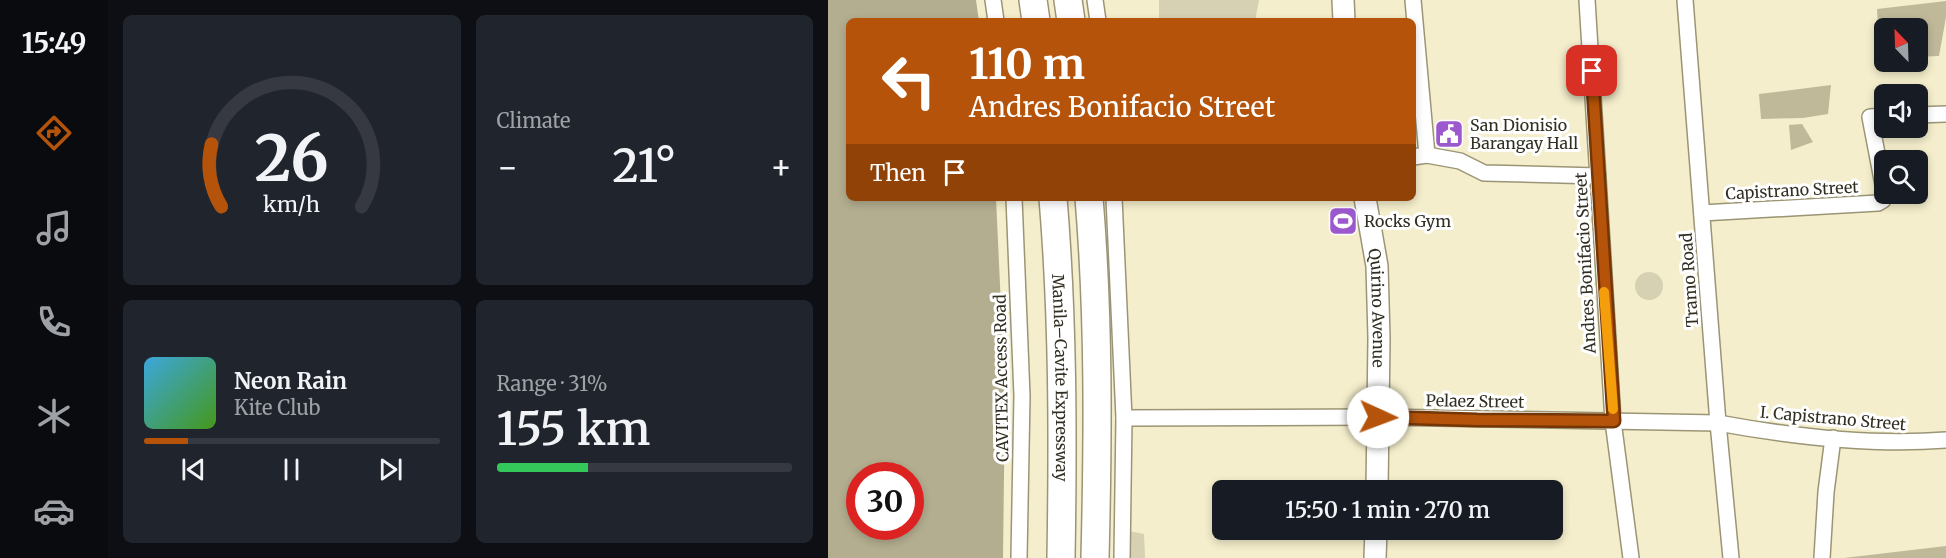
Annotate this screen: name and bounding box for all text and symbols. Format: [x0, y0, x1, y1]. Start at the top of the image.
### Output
north arrow [1874, 18, 1928, 72]
map controls [1874, 18, 1928, 204]
text: 15:49 [22, 26, 86, 60]
text: 110 m [969, 38, 1085, 90]
icon: left [870, 42, 948, 120]
pin [1566, 45, 1617, 96]
icon: arrive [1575, 54, 1608, 87]
button: sound [1874, 84, 1928, 138]
text: Andres Bonifacio Street [969, 90, 1275, 124]
text: Climate [497, 108, 571, 133]
icon: directions [33, 112, 75, 154]
place label: San Dionisio Barangay Hall [1470, 115, 1578, 153]
public building icon: San Dionisio Barangay Hall [1433, 118, 1465, 150]
text: 26 [255, 120, 329, 198]
text: 21° [612, 138, 676, 194]
text: − [497, 147, 519, 188]
text: + [770, 147, 792, 188]
button: search [1874, 150, 1928, 204]
icon: arrive [938, 156, 971, 189]
text: Then [870, 159, 926, 187]
street label: Andres Bonifacio Street [1570, 171, 1600, 355]
street label: Capistrano Street [1725, 176, 1860, 203]
text: km/h [263, 191, 320, 218]
sports icon: Rocks Gym [1327, 205, 1359, 237]
icon: music [33, 207, 75, 249]
place label: Rocks Gym [1364, 211, 1451, 231]
street label: Tramo Road [1676, 232, 1702, 328]
street label: Quirino Avenue [1364, 247, 1389, 368]
street label: Manila–Cavite Expressway [1048, 273, 1072, 482]
street label: CAVITEX Access Road [990, 294, 1012, 462]
icon: phone [33, 301, 75, 343]
text: Neon Rain [234, 367, 347, 395]
text: Range · 31% [497, 371, 607, 396]
position arrow [1346, 385, 1410, 449]
street label: Pelaez Street [1426, 390, 1525, 412]
icon: climate [33, 395, 75, 437]
text: Kite Club [234, 395, 320, 420]
text: 155 km [497, 401, 650, 457]
street label: I. Capistrano Street [1759, 402, 1908, 434]
icon: previous [177, 453, 210, 486]
icon: pause [275, 453, 308, 486]
icon: next [374, 453, 407, 486]
speed limit sign: 30 [846, 462, 924, 540]
icon: car [33, 490, 75, 532]
text: 15:50 · 1 min · 270 m [1285, 496, 1490, 524]

